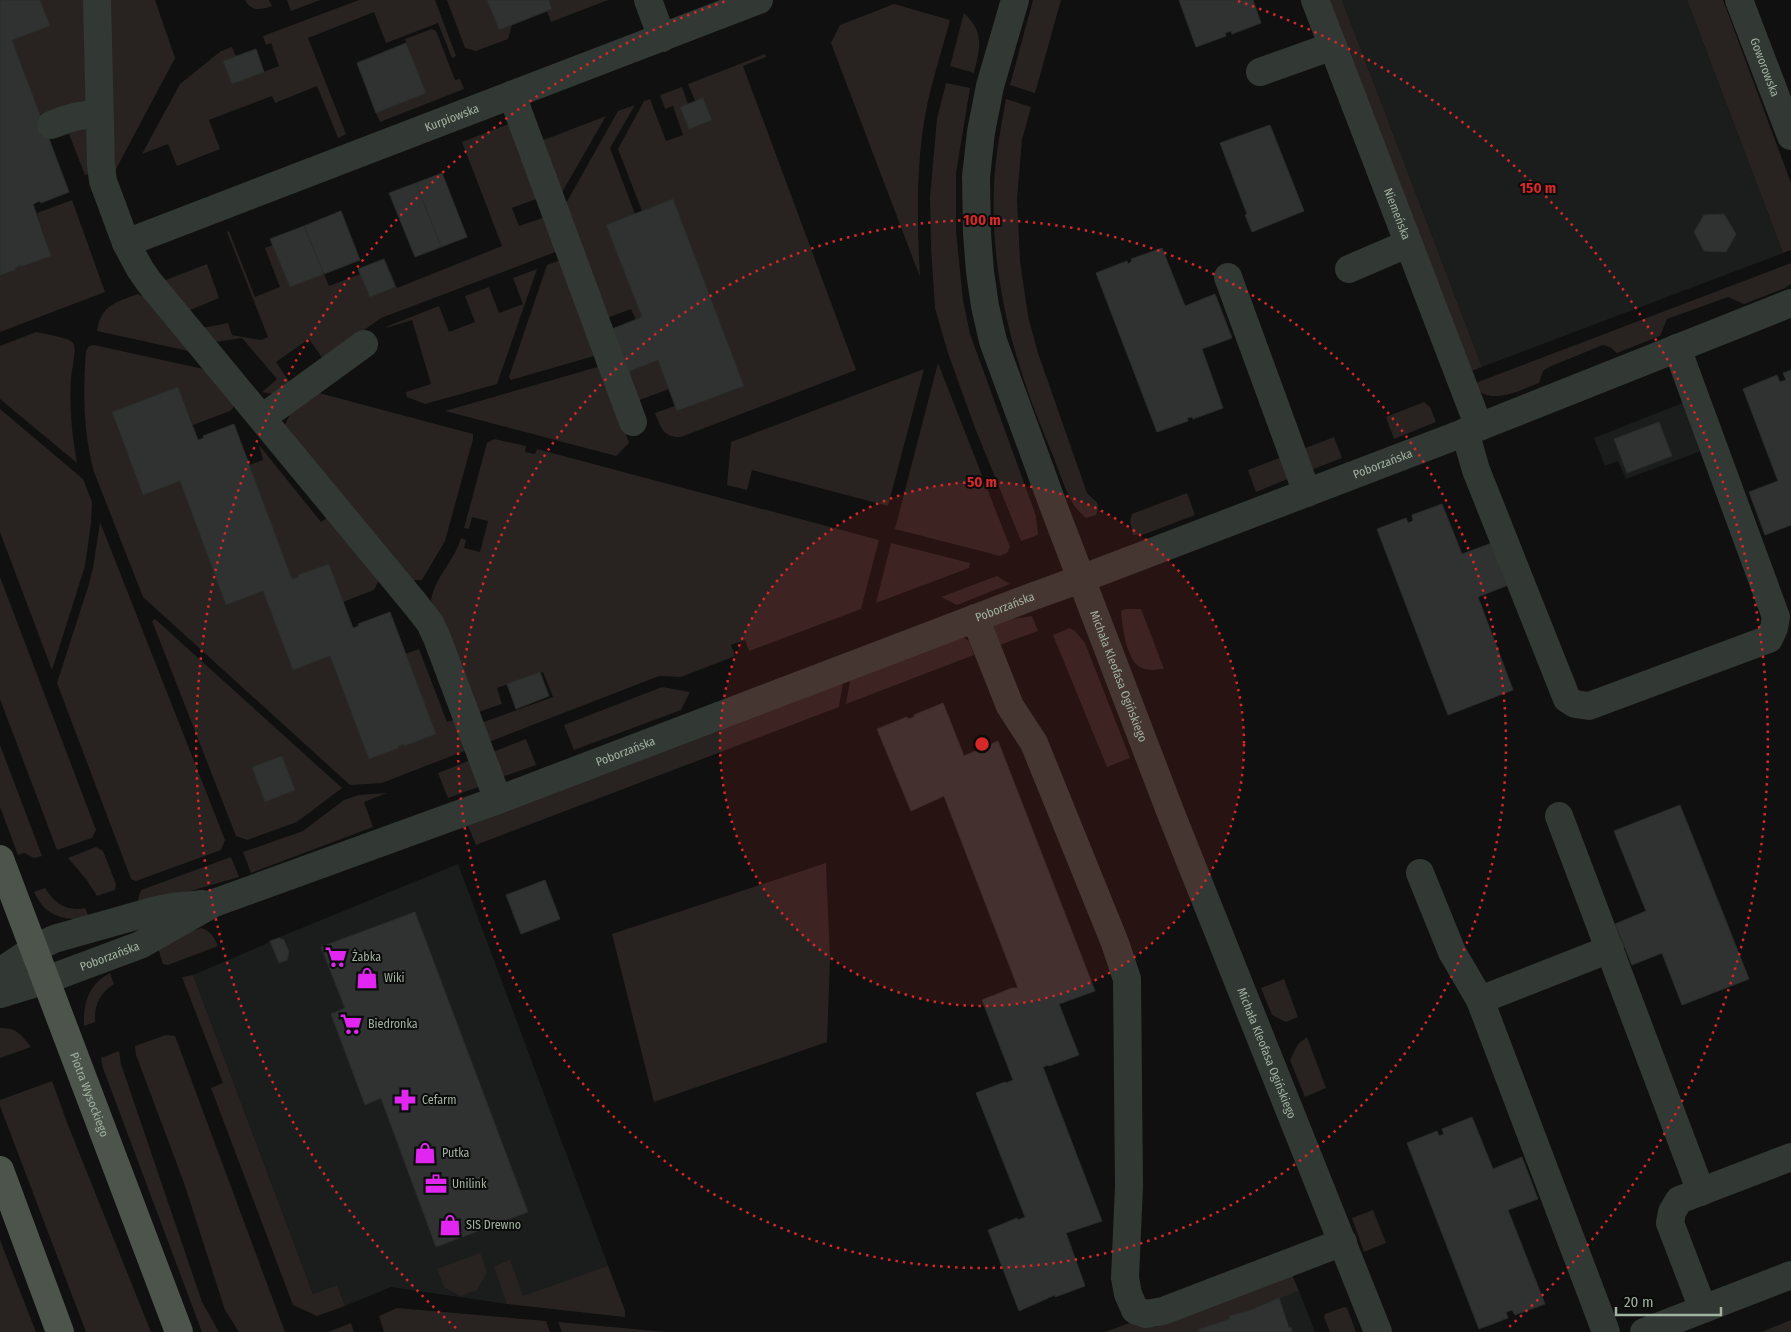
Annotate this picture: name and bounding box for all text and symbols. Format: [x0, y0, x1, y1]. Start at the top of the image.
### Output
street label: Goworowska [1747, 36, 1782, 99]
street label: Kurpiowska [423, 101, 481, 135]
text: 150 m [1520, 179, 1556, 197]
street label: Niemeńska [1381, 186, 1413, 242]
text: 100 m [963, 211, 1001, 229]
street label: Poborzańska [1351, 446, 1414, 481]
text: 50 m [967, 473, 997, 491]
street label: Poborzańska [973, 589, 1036, 625]
street label: Michała Kleofasa Ogińskiego [1087, 608, 1150, 744]
street label: Poborzańska [594, 734, 657, 769]
centre of rings [973, 735, 991, 753]
street label: Poborzańska [78, 939, 141, 974]
supermarket icon: Żabka [323, 944, 349, 970]
place label: Żabka [352, 949, 381, 964]
shop icon: Wiki [354, 965, 380, 991]
place label: Wiki [384, 971, 405, 985]
street label: Michała Kleofasa Ogińskiego [1234, 986, 1299, 1121]
supermarket icon: Biedronka [338, 1011, 364, 1037]
place label: Biedronka [368, 1017, 418, 1031]
street label: Piotra Wysockiego [67, 1050, 112, 1139]
pharmacy icon: Cefarm [392, 1087, 418, 1113]
place label: Cefarm [422, 1093, 457, 1107]
shop icon: Putka [412, 1140, 438, 1166]
place label: Putka [442, 1146, 470, 1160]
office icon: Unilink [423, 1171, 449, 1197]
place label: Unilink [452, 1177, 487, 1191]
shop icon: SIS Drewno [437, 1212, 463, 1238]
place label: SIS Drewno [466, 1218, 521, 1232]
scale bar [1616, 1284, 1721, 1316]
text: 20 m [1624, 1293, 1654, 1311]

